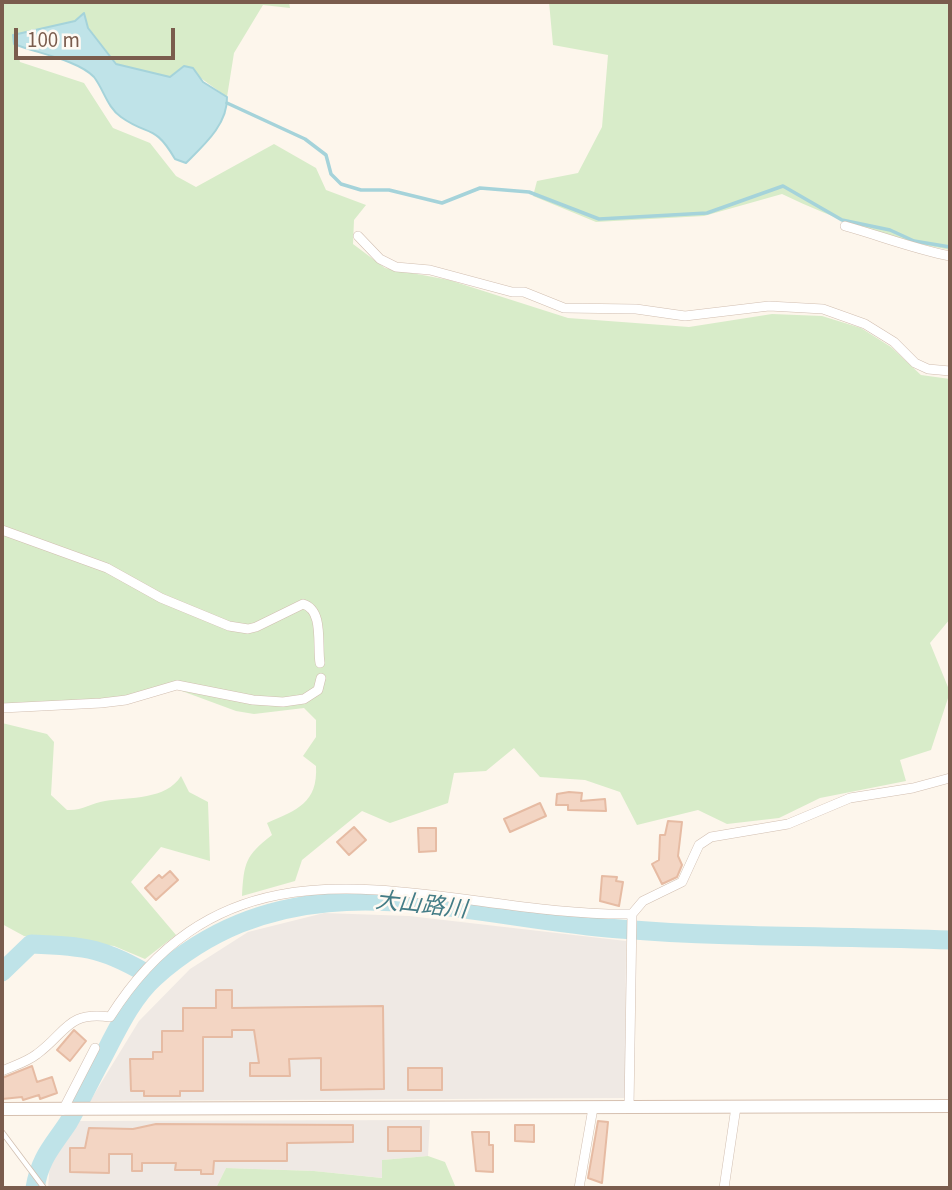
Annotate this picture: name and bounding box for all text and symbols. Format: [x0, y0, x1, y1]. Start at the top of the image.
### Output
scale bar [18, 14, 178, 58]
text: 100 m [27, 25, 80, 55]
water label: 大山路川 [374, 888, 468, 926]

